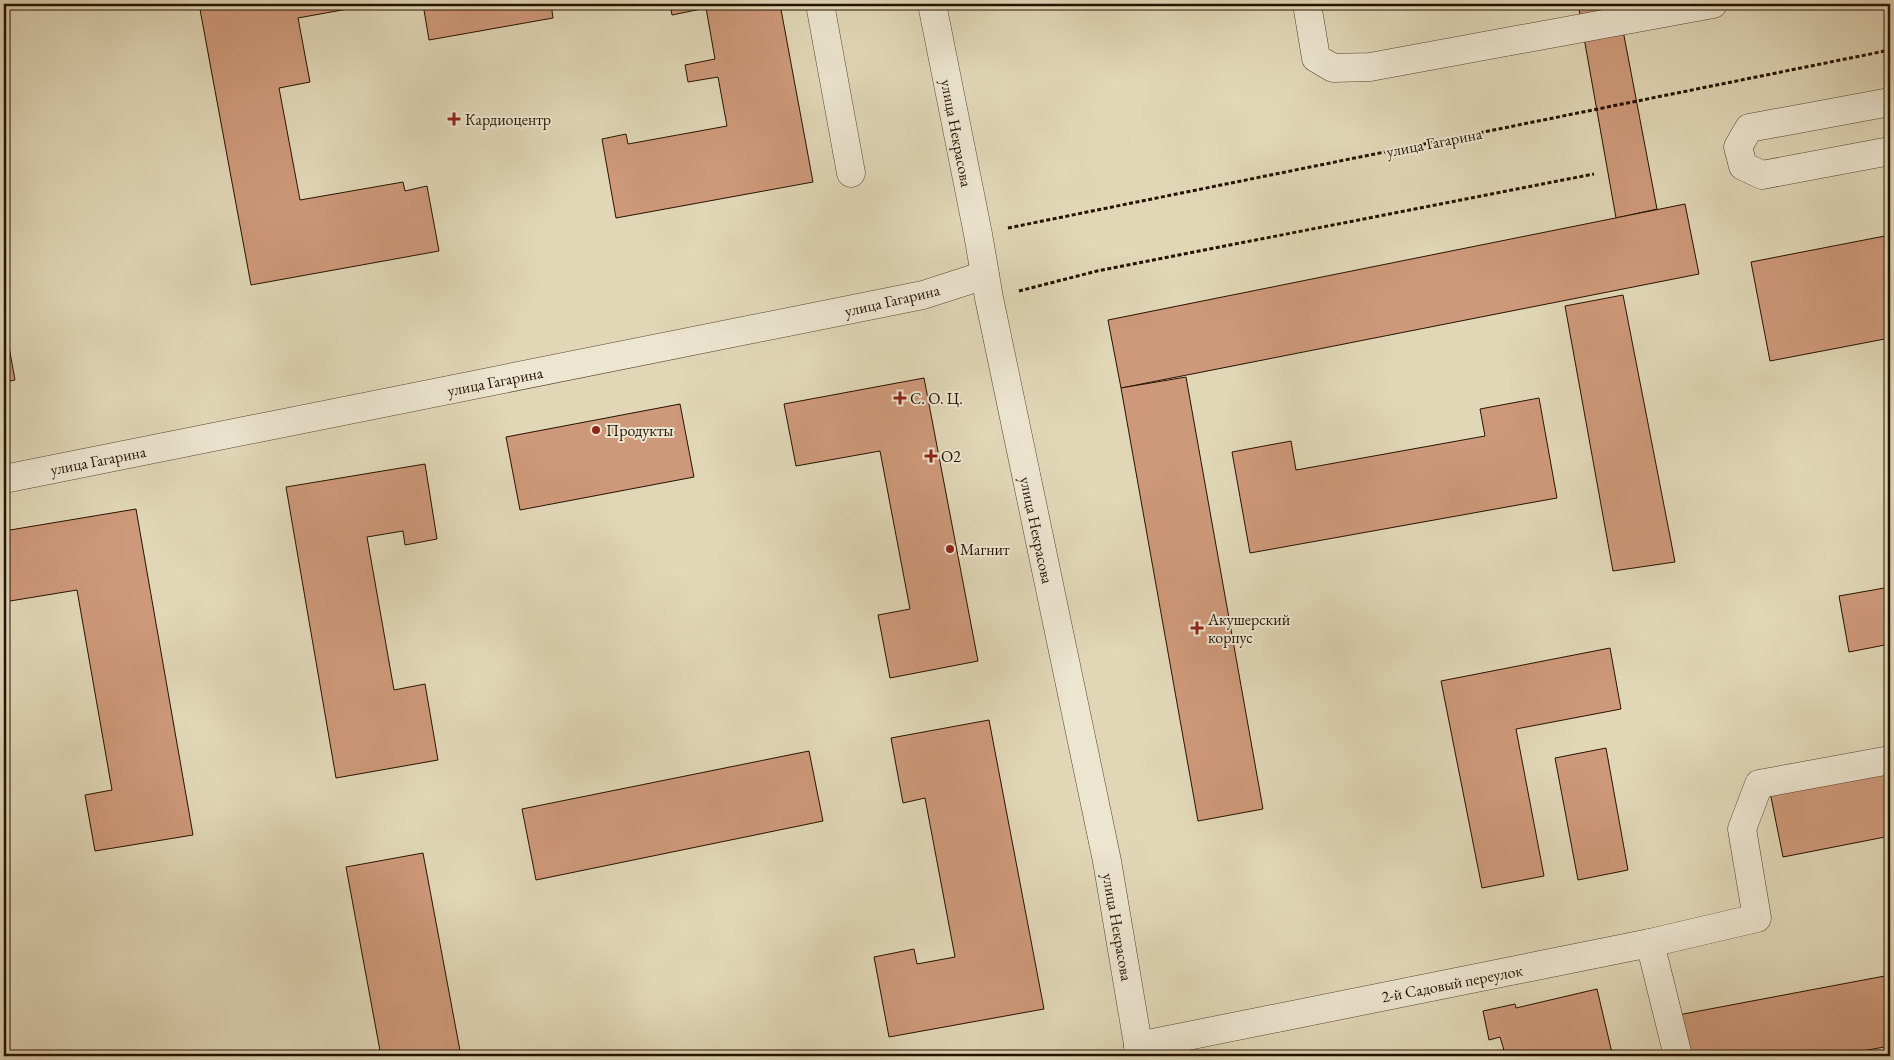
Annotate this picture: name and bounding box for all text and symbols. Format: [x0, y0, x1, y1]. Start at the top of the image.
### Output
street label: улица Некрасова [936, 78, 977, 189]
place label: Кардиоцентр [465, 109, 551, 130]
marker: Кардиоцентр [447, 112, 461, 126]
street label: улица Гагарина [1384, 123, 1484, 162]
street label: улица Гагарина [843, 279, 942, 322]
street label: улица Гагарина [445, 362, 545, 401]
place label: С. О. Ц. [910, 388, 963, 409]
marker: С. О. Ц. [894, 392, 906, 404]
place label: Продукты [606, 420, 674, 441]
marker: Продукты [590, 424, 602, 436]
street label: улица Гагарина [48, 441, 148, 480]
place label: O2 [941, 446, 961, 467]
marker: O2 [925, 450, 937, 462]
street label: улица Некрасова [1015, 475, 1058, 586]
place label: Магнит [960, 539, 1010, 560]
marker: Магнит [944, 543, 956, 555]
place label: Акушерский корпус [1207, 609, 1291, 648]
marker: Акушерский корпус [1190, 621, 1204, 635]
street label: улица Некрасова [1098, 872, 1137, 983]
street label: 2-й Садовый переулок [1380, 959, 1525, 1007]

